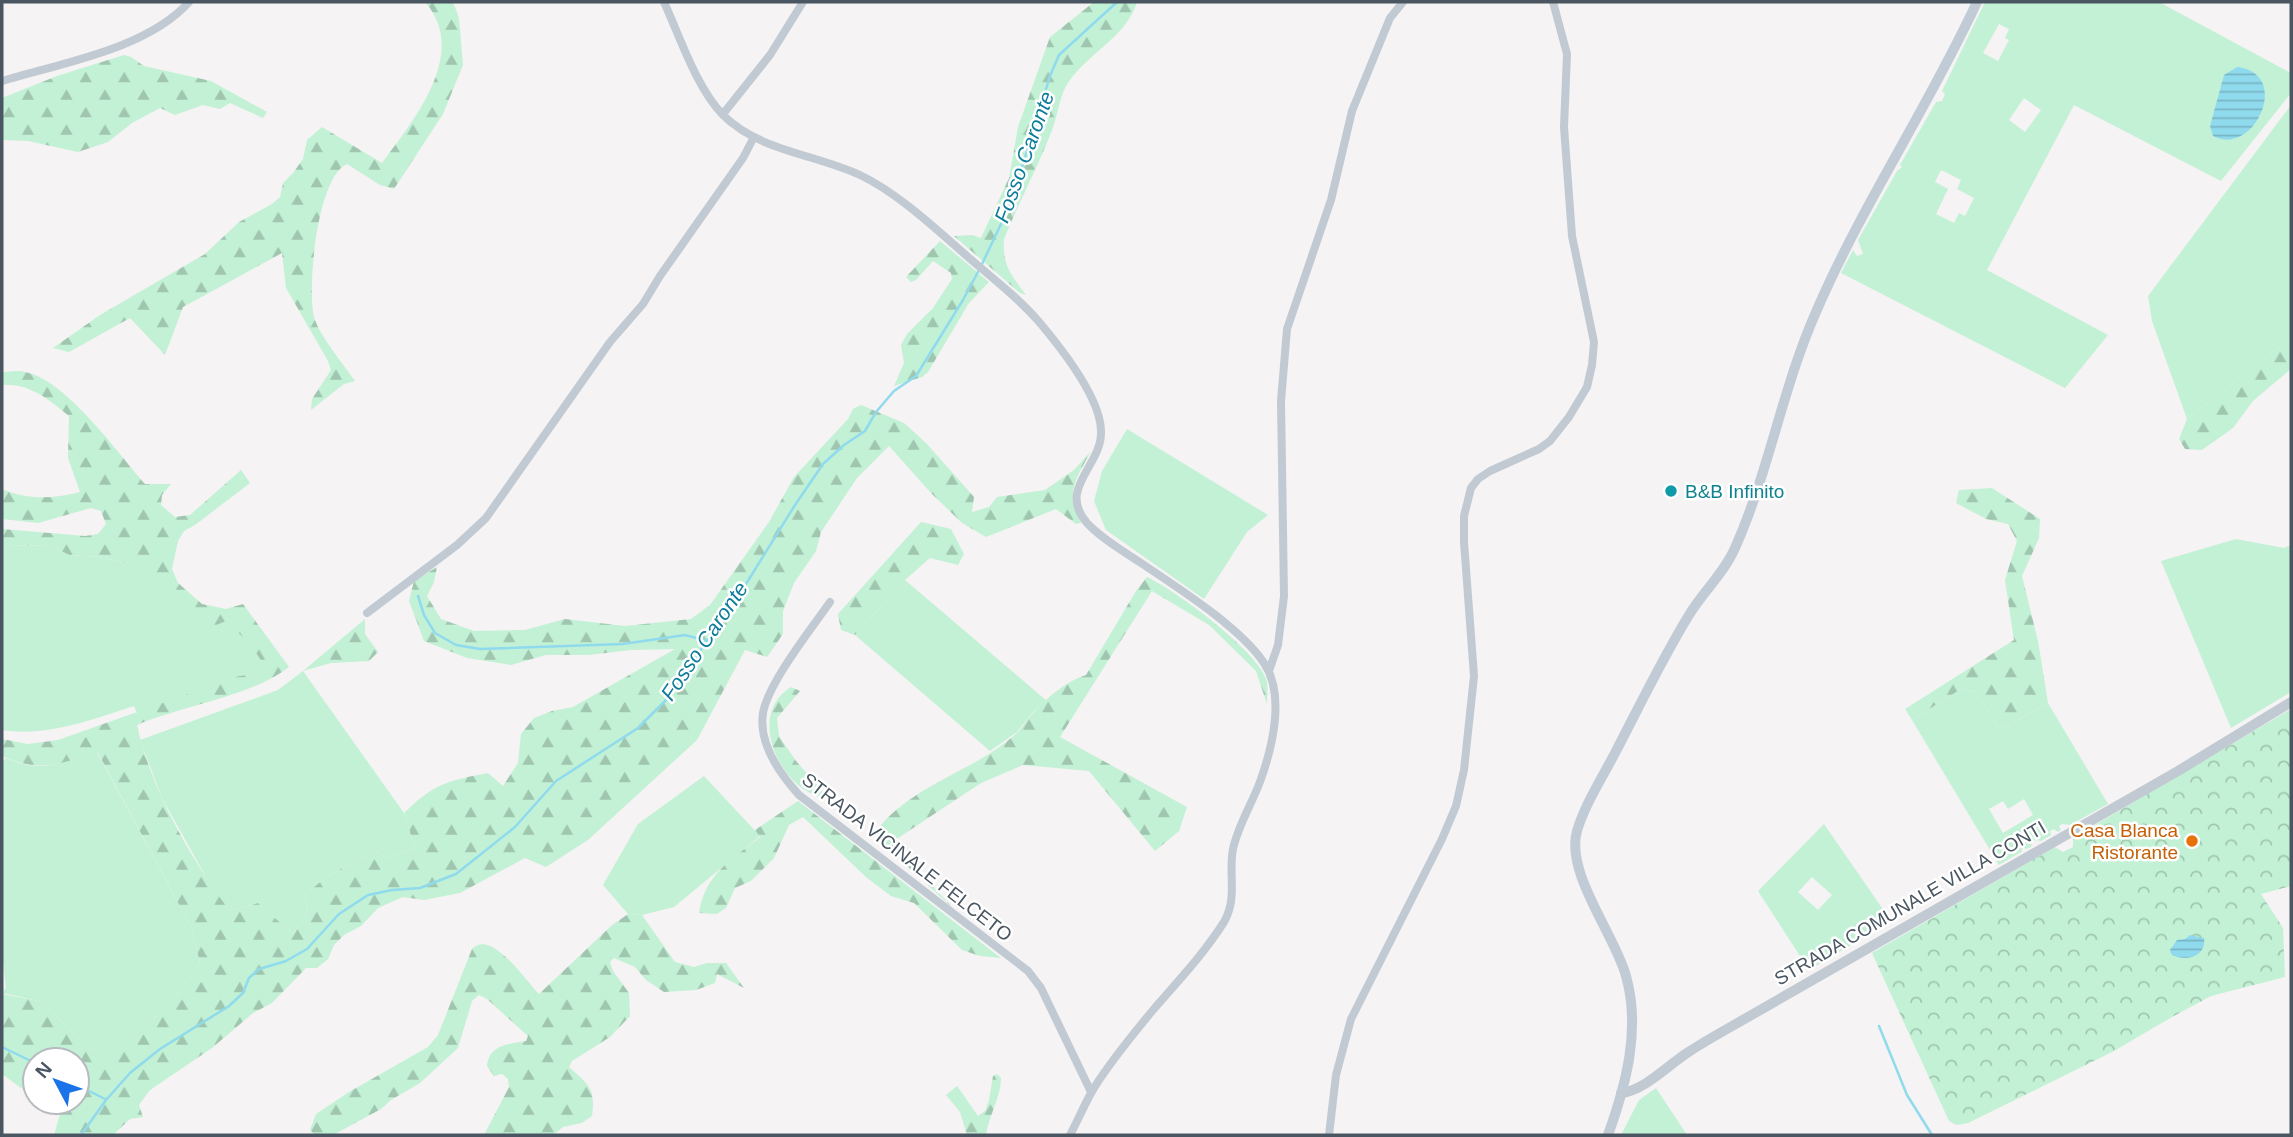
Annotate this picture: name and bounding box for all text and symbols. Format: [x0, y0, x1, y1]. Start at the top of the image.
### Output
water label: Fosso Caronte [990, 88, 1058, 226]
place label: B&B Infinito [1685, 481, 1784, 502]
marker: B&B Infinito [1663, 483, 1679, 499]
water label: Fosso Caronte [656, 577, 752, 705]
street label: STRADA VICINALE FELCETO [798, 769, 1016, 945]
street label: STRADA COMUNALE VILLA CONTI [1771, 817, 2049, 989]
place label: Casa Blanca Ristorante [2070, 820, 2178, 863]
marker: Casa Blanca Ristorante [2184, 833, 2200, 849]
north arrow [21, 1046, 91, 1116]
text: N [31, 1058, 56, 1082]

